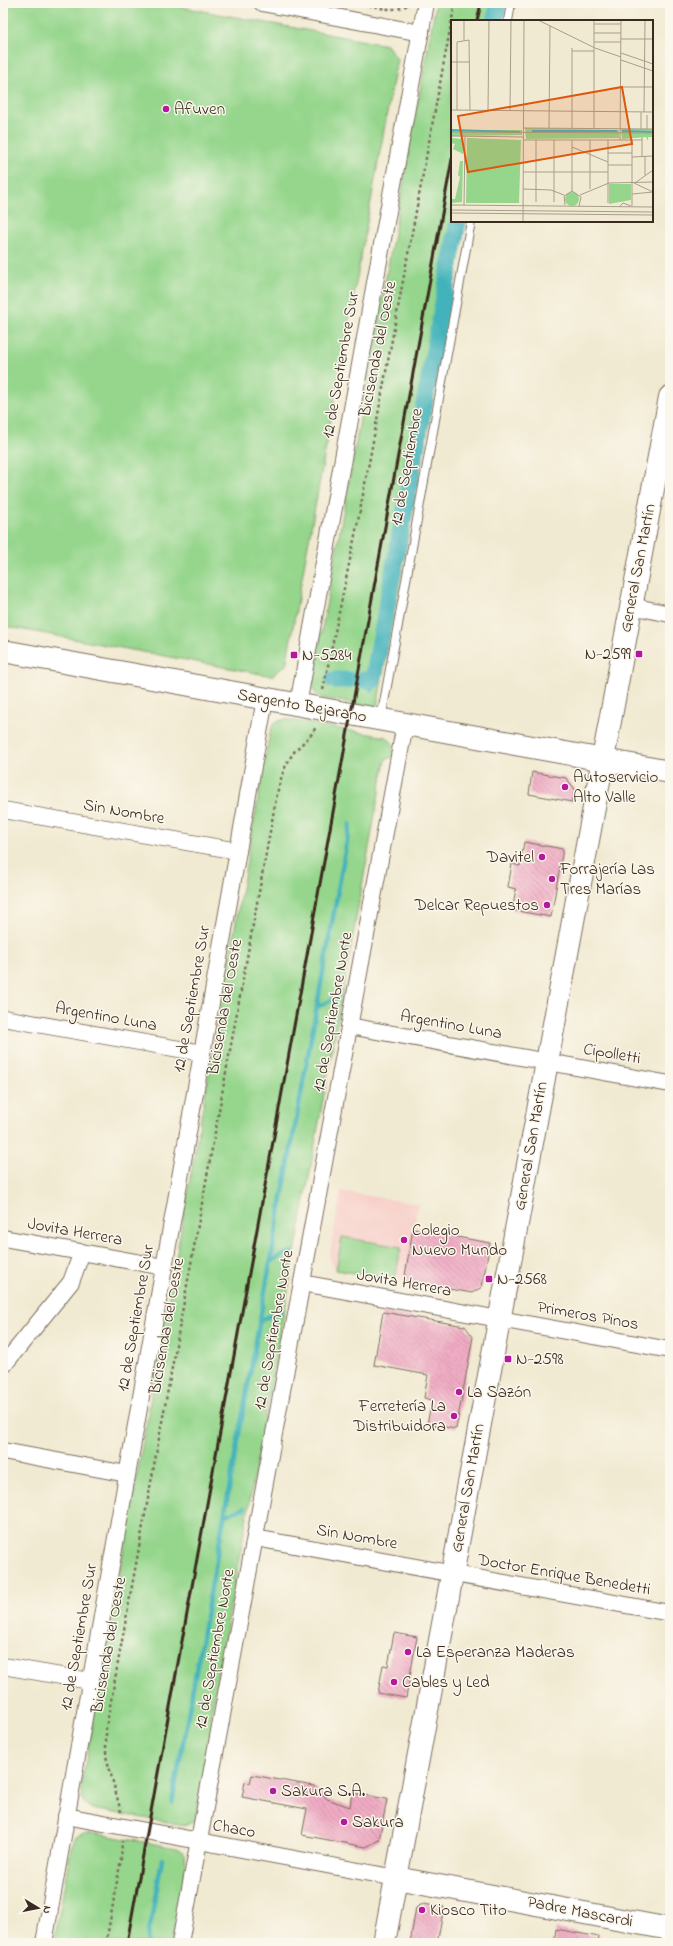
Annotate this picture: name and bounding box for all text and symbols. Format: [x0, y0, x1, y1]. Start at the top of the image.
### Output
inset map [451, 20, 653, 222]
place label: Afuven [174, 97, 225, 122]
marker: Afuven [161, 104, 171, 114]
street label: Bicisenda del Oeste [352, 279, 403, 420]
street label: 12 de Septiembre Sur [316, 289, 366, 440]
street label: 12 de Septiembre [384, 406, 430, 528]
street label: General San Martín [613, 502, 663, 634]
place label: N-2599 [585, 642, 631, 667]
place label: N-5284 [302, 643, 351, 668]
marker: N-2599 [634, 649, 644, 659]
marker: N-5284 [289, 650, 299, 660]
street label: Sargento Bejarano [235, 682, 369, 732]
place label: Autoservicio Alto Valle [573, 765, 658, 810]
marker: Autoservicio Alto Valle [560, 782, 570, 792]
street label: Sin Nombre [81, 793, 167, 831]
place label: Davitel [486, 845, 534, 870]
marker: Davitel [537, 852, 547, 862]
place label: Forrajería Las Tres Marías [559, 857, 655, 902]
marker: Forrajería Las Tres Marías [547, 874, 557, 884]
place label: Delcar Repuestos [413, 893, 539, 918]
marker: Delcar Repuestos [542, 900, 552, 910]
street label: 12 de Septiembre Sur [167, 923, 217, 1074]
street label: 12 de Septiembre Norte [307, 930, 359, 1094]
street label: Bicisenda del Oeste [201, 937, 249, 1078]
street label: Argentino Luna [53, 996, 159, 1040]
street label: Argentino Luna [398, 1004, 504, 1048]
street label: Cipolletti [581, 1037, 643, 1071]
street label: General San Martín [507, 1080, 555, 1212]
street label: Jovita Herrera [26, 1211, 124, 1253]
place label: Colegio Nuevo Mundo [412, 1218, 507, 1263]
marker: Colegio Nuevo Mundo [399, 1235, 409, 1245]
street label: 12 de Septiembre Sur [111, 1242, 161, 1393]
street label: 12 de Septiembre Norte [248, 1248, 300, 1412]
street label: Bicisenda del Oeste [143, 1256, 191, 1397]
street label: Jovita Herrera [355, 1262, 453, 1304]
place label: N-2568 [497, 1267, 547, 1292]
marker: N-2568 [484, 1274, 494, 1284]
street label: Primeros Pinos [535, 1295, 641, 1337]
place label: N-2598 [516, 1347, 564, 1372]
marker: N-2598 [503, 1354, 513, 1364]
place label: La Sazón [467, 1380, 531, 1405]
marker: La Sazón [454, 1387, 464, 1397]
place label: Ferretería La Distribuidora [352, 1394, 446, 1439]
marker: Ferretería La Distribuidora [449, 1411, 459, 1421]
street label: General San Martín [444, 1422, 492, 1554]
street label: Sin Nombre [314, 1518, 400, 1556]
street label: Doctor Enrique Benedetti [475, 1547, 652, 1603]
street label: 12 de Septiembre Sur [54, 1561, 104, 1712]
street label: 12 de Septiembre Norte [189, 1567, 241, 1731]
street label: Bicisenda del Oeste [85, 1575, 133, 1716]
place label: La Esperanza Maderas [416, 1640, 575, 1665]
marker: La Esperanza Maderas [403, 1647, 413, 1657]
place label: Cables y Led [402, 1670, 490, 1696]
marker: Cables y Led [389, 1677, 399, 1687]
place label: Sakura S.A. [281, 1779, 366, 1804]
marker: Sakura S.A. [268, 1786, 278, 1796]
place label: Sakura [352, 1810, 404, 1835]
street label: Chaco [211, 1813, 257, 1845]
marker: Sakura [339, 1817, 349, 1827]
north arrow [18, 1888, 58, 1928]
street label: Padre Mascardi [525, 1889, 635, 1935]
place label: Kiosco Tito [430, 1898, 507, 1923]
text: N [38, 1905, 55, 1915]
marker: Kiosco Tito [417, 1905, 427, 1915]

